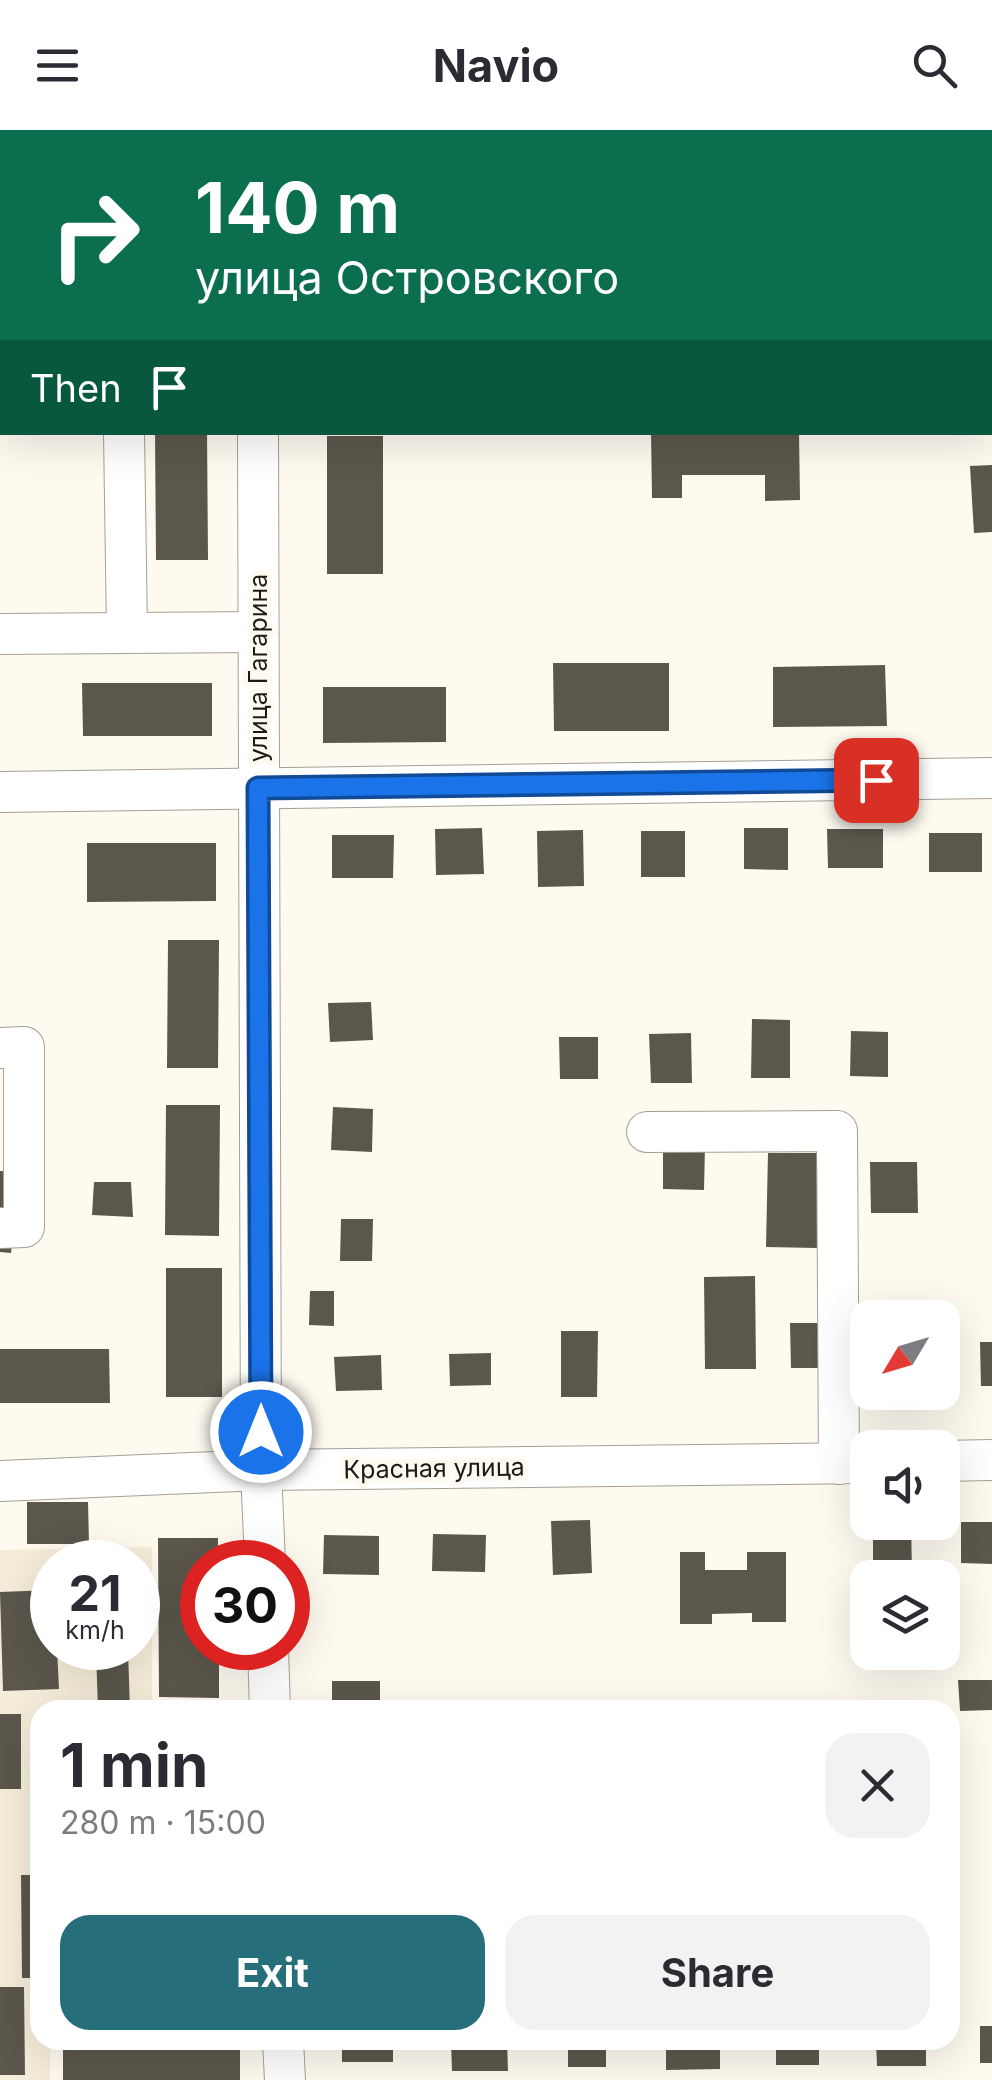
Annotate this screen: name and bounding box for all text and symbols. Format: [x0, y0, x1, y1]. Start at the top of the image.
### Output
icon: menu [30, 38, 85, 93]
text: Navio [433, 38, 559, 93]
icon: search [907, 38, 962, 93]
text: 140 m [195, 165, 400, 250]
icon: right [30, 170, 160, 300]
text: улица Островского [195, 250, 619, 305]
icon: arrive [142, 360, 197, 415]
text: Then [30, 365, 122, 411]
street label: улица Гагарина [243, 574, 273, 762]
pin [834, 738, 919, 823]
icon: arrive [849, 753, 904, 808]
north arrow [850, 1300, 960, 1410]
map controls [850, 1300, 960, 1670]
position arrow [209, 1380, 313, 1484]
button: sound [850, 1430, 960, 1540]
street label: Красная улица [343, 1451, 525, 1485]
speed limit sign: 30 [180, 1540, 310, 1670]
button: layers [850, 1560, 960, 1670]
text: 21 [68, 1563, 122, 1623]
text: km/h [65, 1615, 125, 1645]
text: 1 min [60, 1729, 208, 1801]
button: close [825, 1733, 930, 1838]
text: 280 m · 15:00 [60, 1803, 266, 1842]
button: Exit [60, 1915, 485, 2030]
button: Share [505, 1915, 930, 2030]

